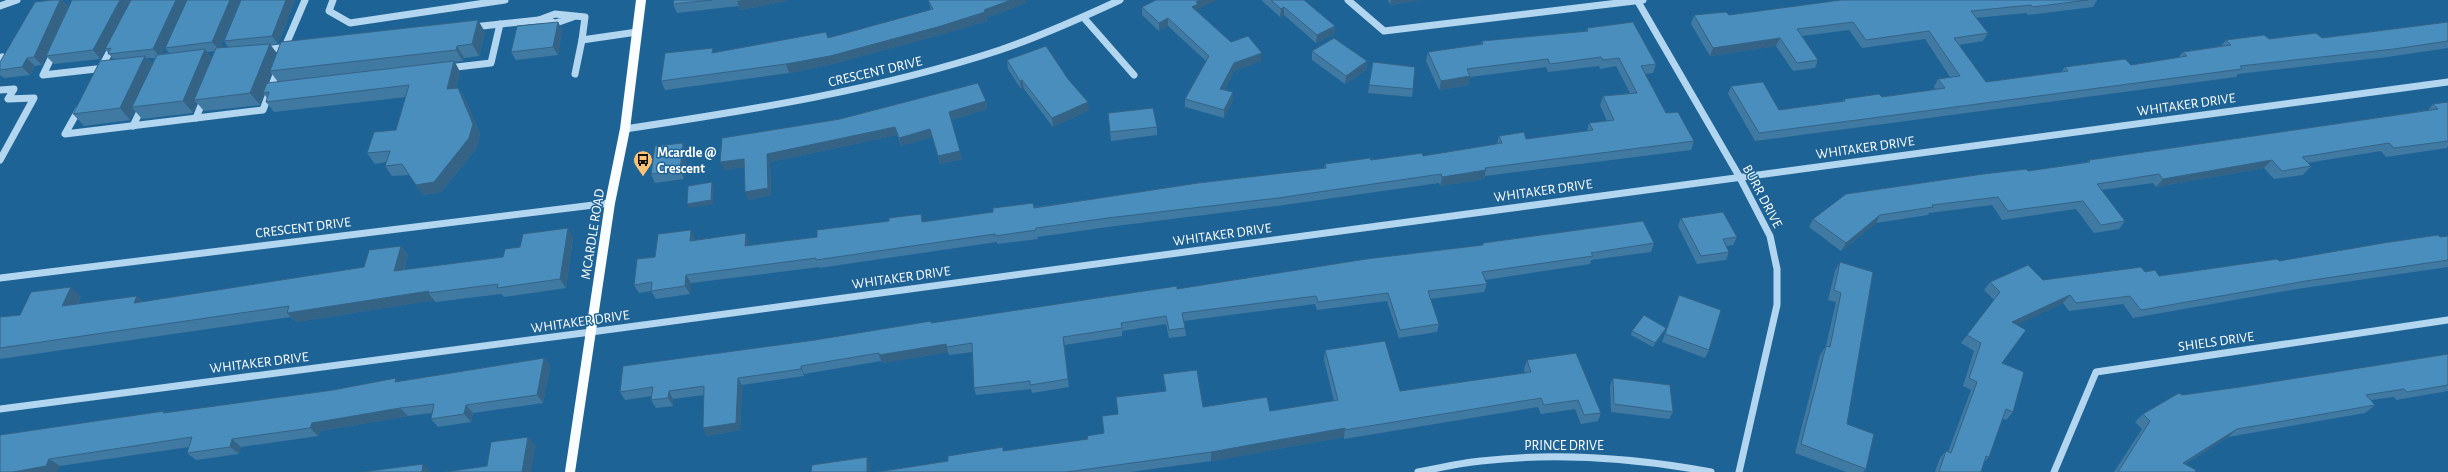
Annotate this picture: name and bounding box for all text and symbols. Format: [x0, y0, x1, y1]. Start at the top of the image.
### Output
street label: CRESCENT DRIVE [827, 54, 924, 90]
street label: WHITAKER DRIVE [2136, 91, 2237, 119]
street label: WHITAKER DRIVE [1815, 134, 1916, 162]
place label: Mcardle @ Crescent [657, 146, 716, 176]
bus stop icon: Mcardle @ Crescent [632, 149, 654, 177]
street label: BURR DRIVE [1740, 163, 1785, 230]
street label: WHITAKER DRIVE [1493, 177, 1594, 205]
street label: MCARDLE ROAD [579, 188, 607, 280]
street label: CRESCENT DRIVE [255, 215, 352, 241]
street label: WHITAKER DRIVE [1172, 221, 1273, 249]
street label: WHITAKER DRIVE [851, 264, 952, 292]
street label: WHITAKER DRIVE [530, 308, 631, 336]
street label: SHIELS DRIVE [2177, 330, 2255, 354]
street label: WHITAKER DRIVE [209, 350, 309, 376]
street label: PRINCE DRIVE [1524, 439, 1604, 453]

